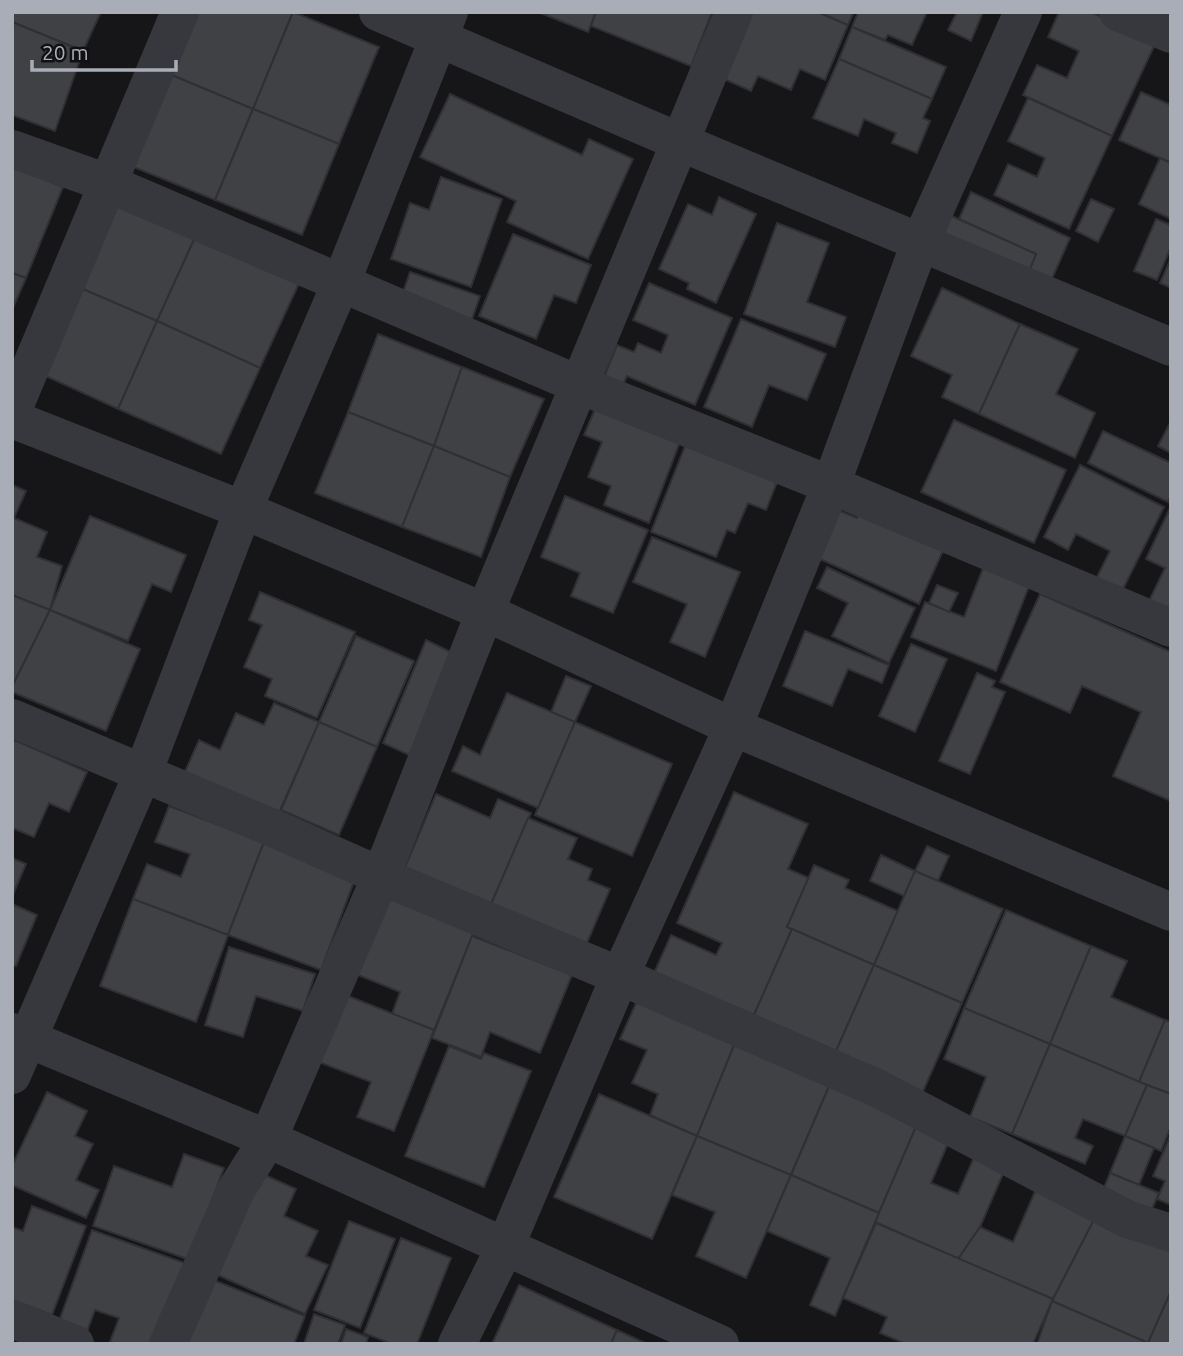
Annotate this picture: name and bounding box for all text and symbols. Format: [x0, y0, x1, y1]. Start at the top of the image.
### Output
scale bar [32, 28, 175, 72]
text: 20 m [42, 40, 89, 64]

